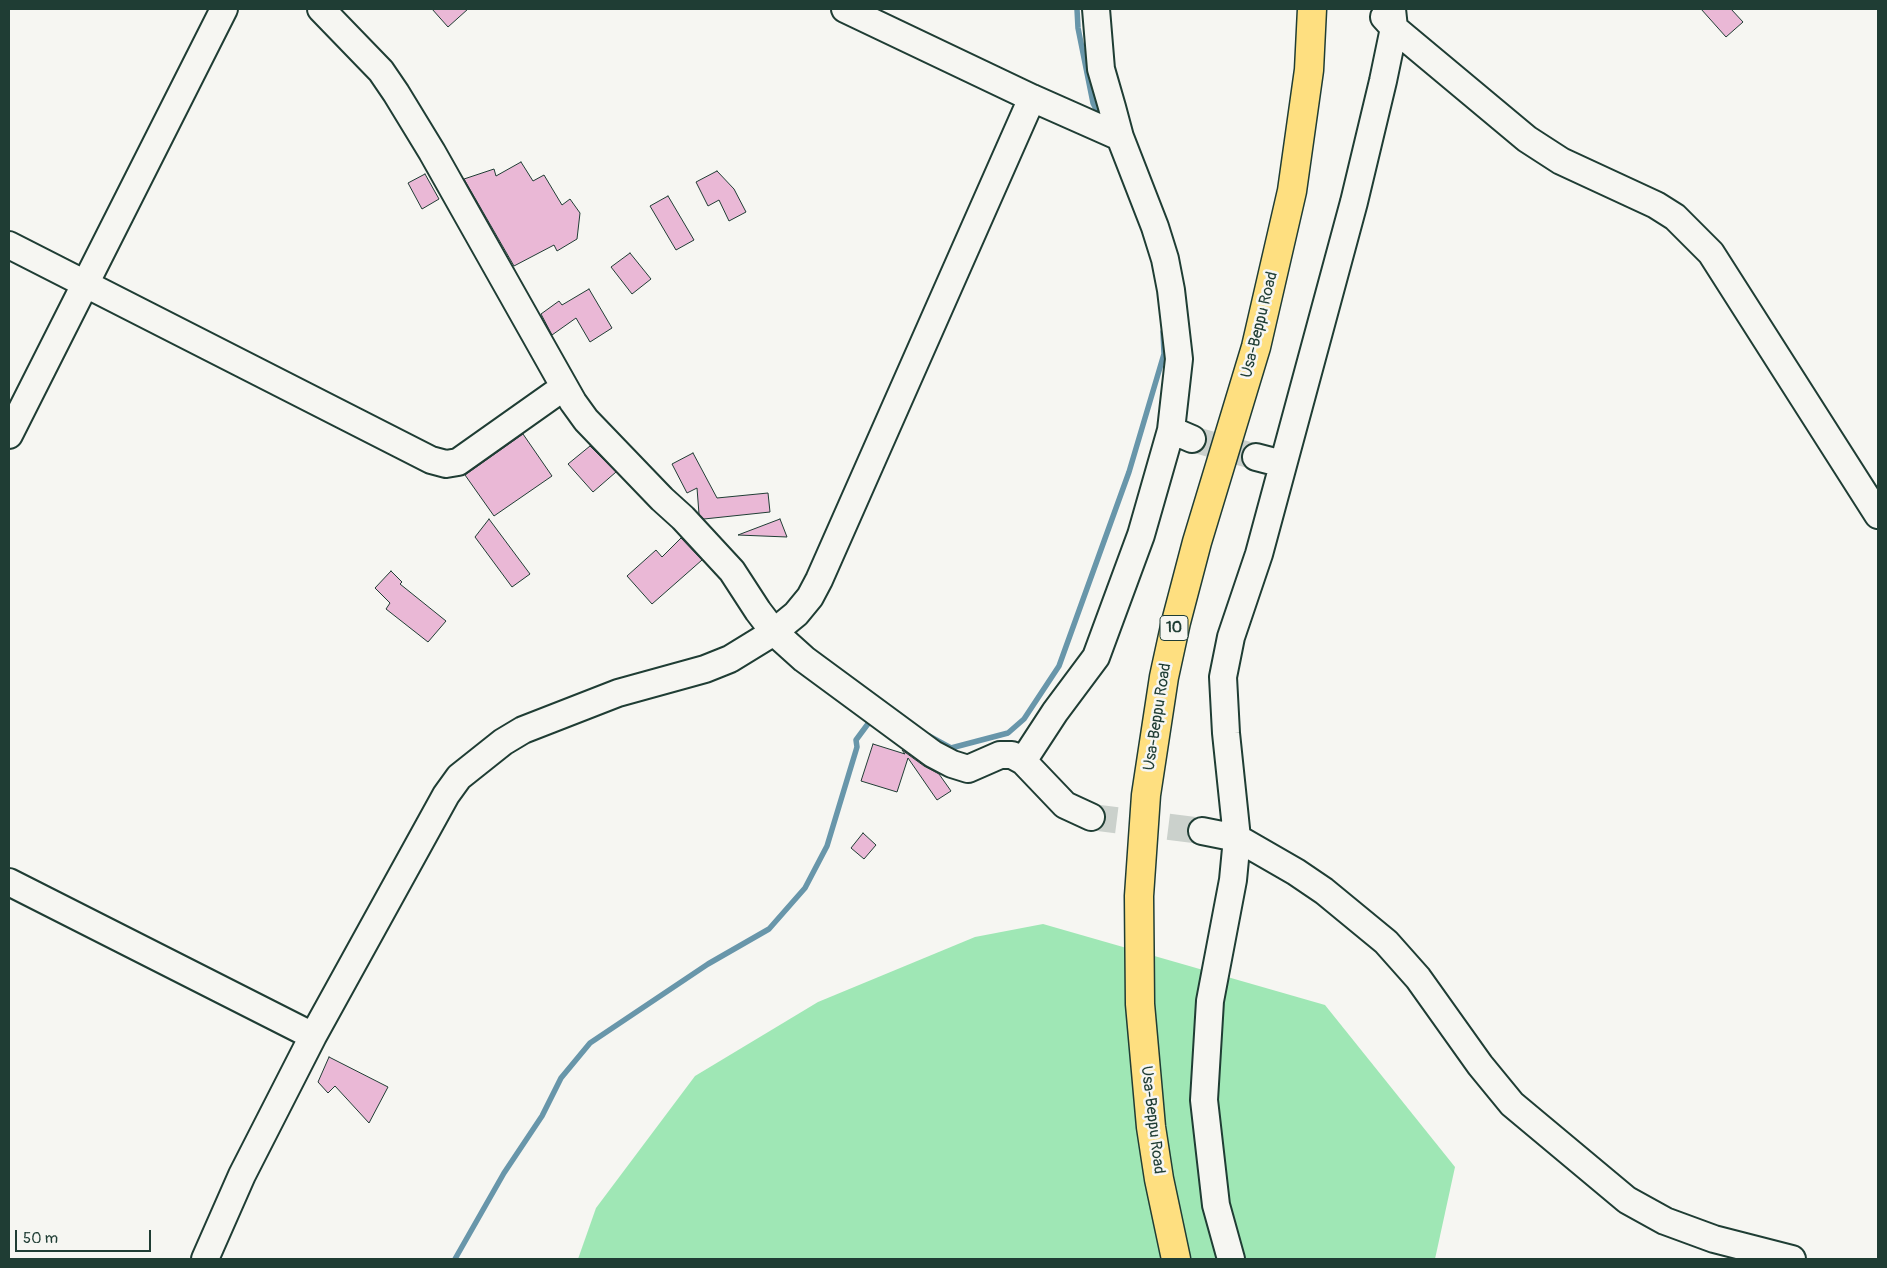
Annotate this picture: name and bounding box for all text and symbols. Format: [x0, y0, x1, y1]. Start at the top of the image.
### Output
street label: Usa-Beppu Road [1238, 270, 1282, 380]
road number: 10 [1160, 616, 1188, 640]
street label: Usa-Beppu Road [1140, 662, 1176, 772]
street label: Usa-Beppu Road [1136, 1065, 1168, 1175]
scale bar [18, 1220, 154, 1252]
text: 50 m [23, 1229, 58, 1248]

